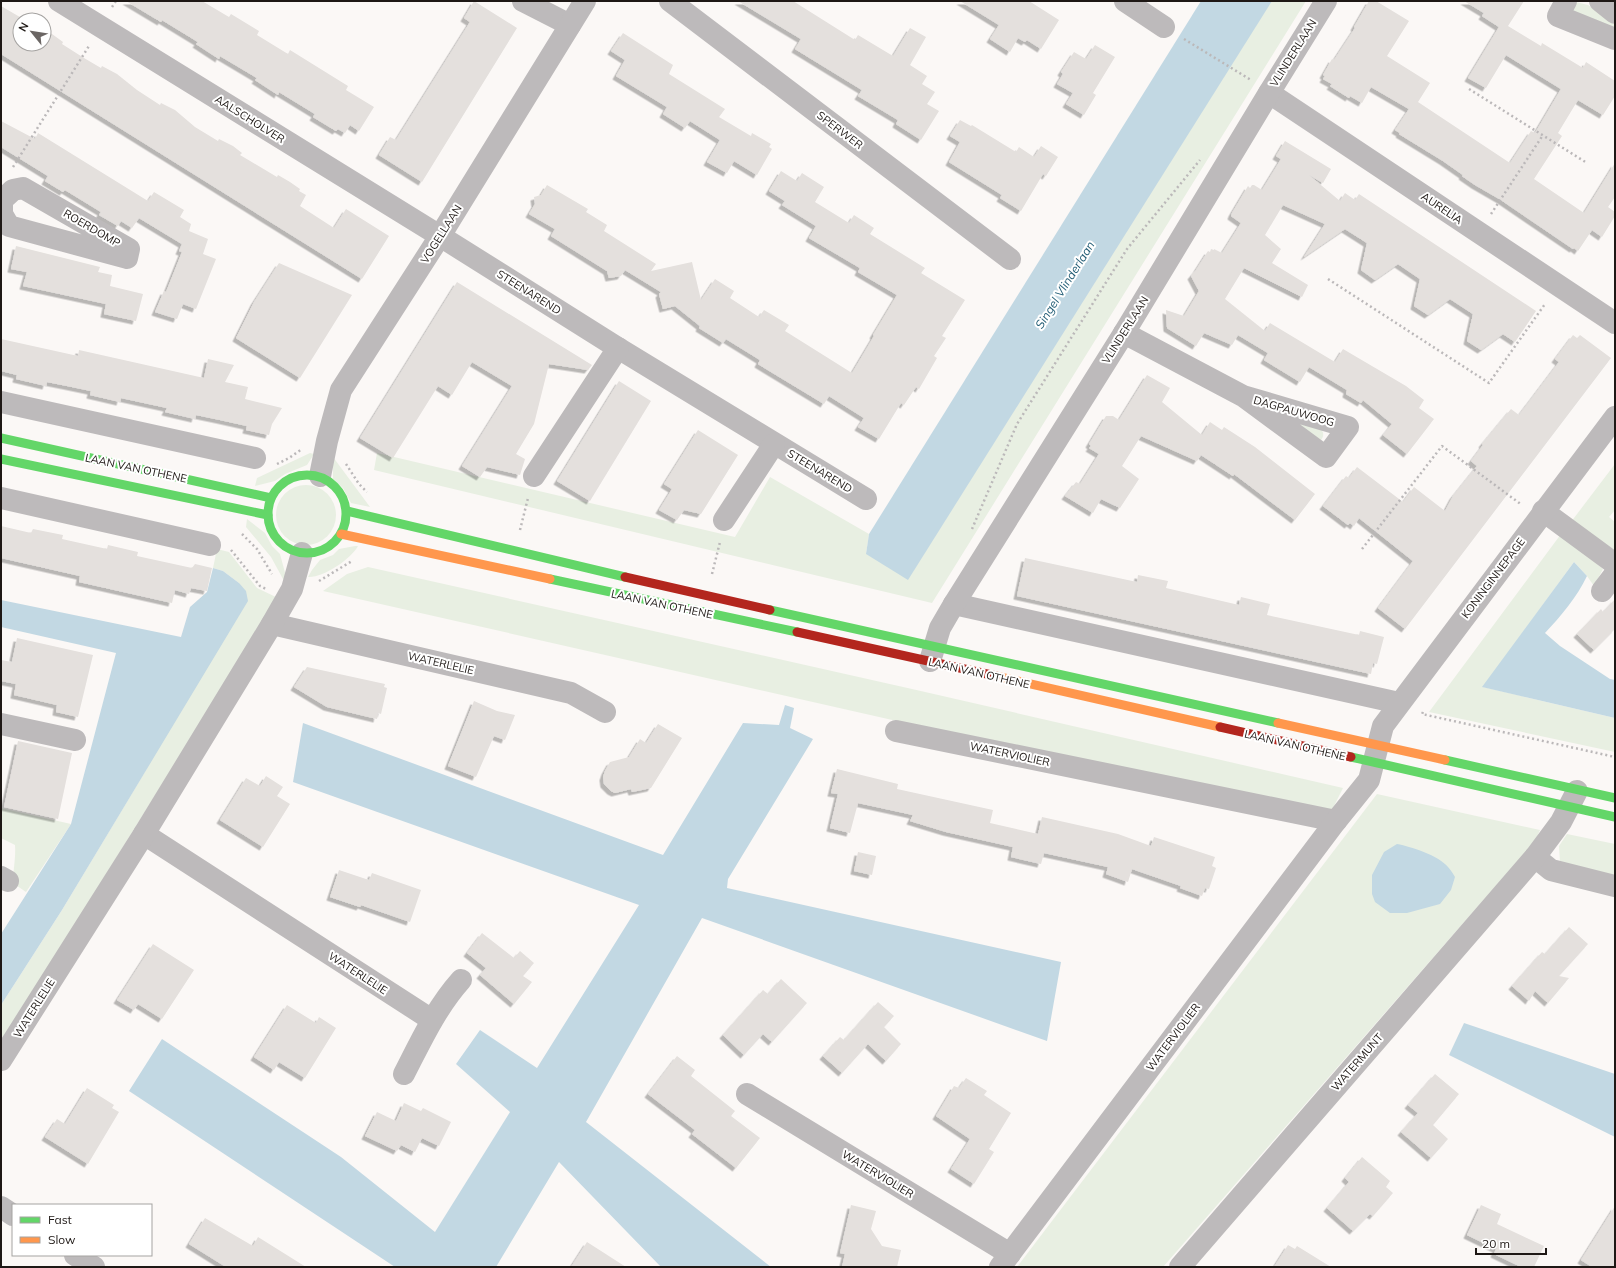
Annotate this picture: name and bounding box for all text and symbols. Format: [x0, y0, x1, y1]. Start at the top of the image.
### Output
north arrow [12, 12, 52, 52]
street label: VLINDERLAAN [1267, 17, 1319, 89]
text: N [15, 20, 31, 34]
street label: AALSCHOLVER [212, 92, 288, 146]
street label: SPERWER [814, 108, 866, 152]
street label: AURELIA [1419, 189, 1465, 227]
street label: VOGELLAAN [417, 202, 465, 266]
street label: ROERDOMP [61, 206, 123, 250]
water label: Singel Vlinderlaan [1032, 238, 1098, 331]
street label: STEENAREND [494, 267, 564, 317]
street label: VLINDERLAAN [1099, 294, 1151, 366]
street label: DAGPAUWOOG [1252, 393, 1336, 429]
street label: STEENAREND [785, 446, 855, 496]
street label: LAAN VAN OTHENE [84, 450, 188, 486]
street label: KONINGINNEPAGE [1458, 535, 1528, 621]
street label: LAAN VAN OTHENE [610, 586, 714, 622]
street label: WATERLELIE [407, 649, 475, 677]
street label: LAAN VAN OTHENE [927, 655, 1031, 691]
street label: LAAN VAN OTHENE [1243, 727, 1347, 763]
street label: WATERVIOLIER [969, 739, 1052, 769]
street label: WATERLELIE [326, 949, 390, 997]
street label: WATERLELIE [10, 976, 58, 1040]
street label: WATERVIOLIER [1143, 1000, 1203, 1074]
street label: WATERMUNT [1328, 1030, 1386, 1094]
street label: WATERVIOLIER [839, 1147, 917, 1201]
legend [12, 1204, 152, 1256]
text: Fast [48, 1212, 72, 1227]
scale bar [1476, 1230, 1546, 1256]
text: Slow [48, 1232, 76, 1247]
text: 20 m [1482, 1236, 1510, 1251]

